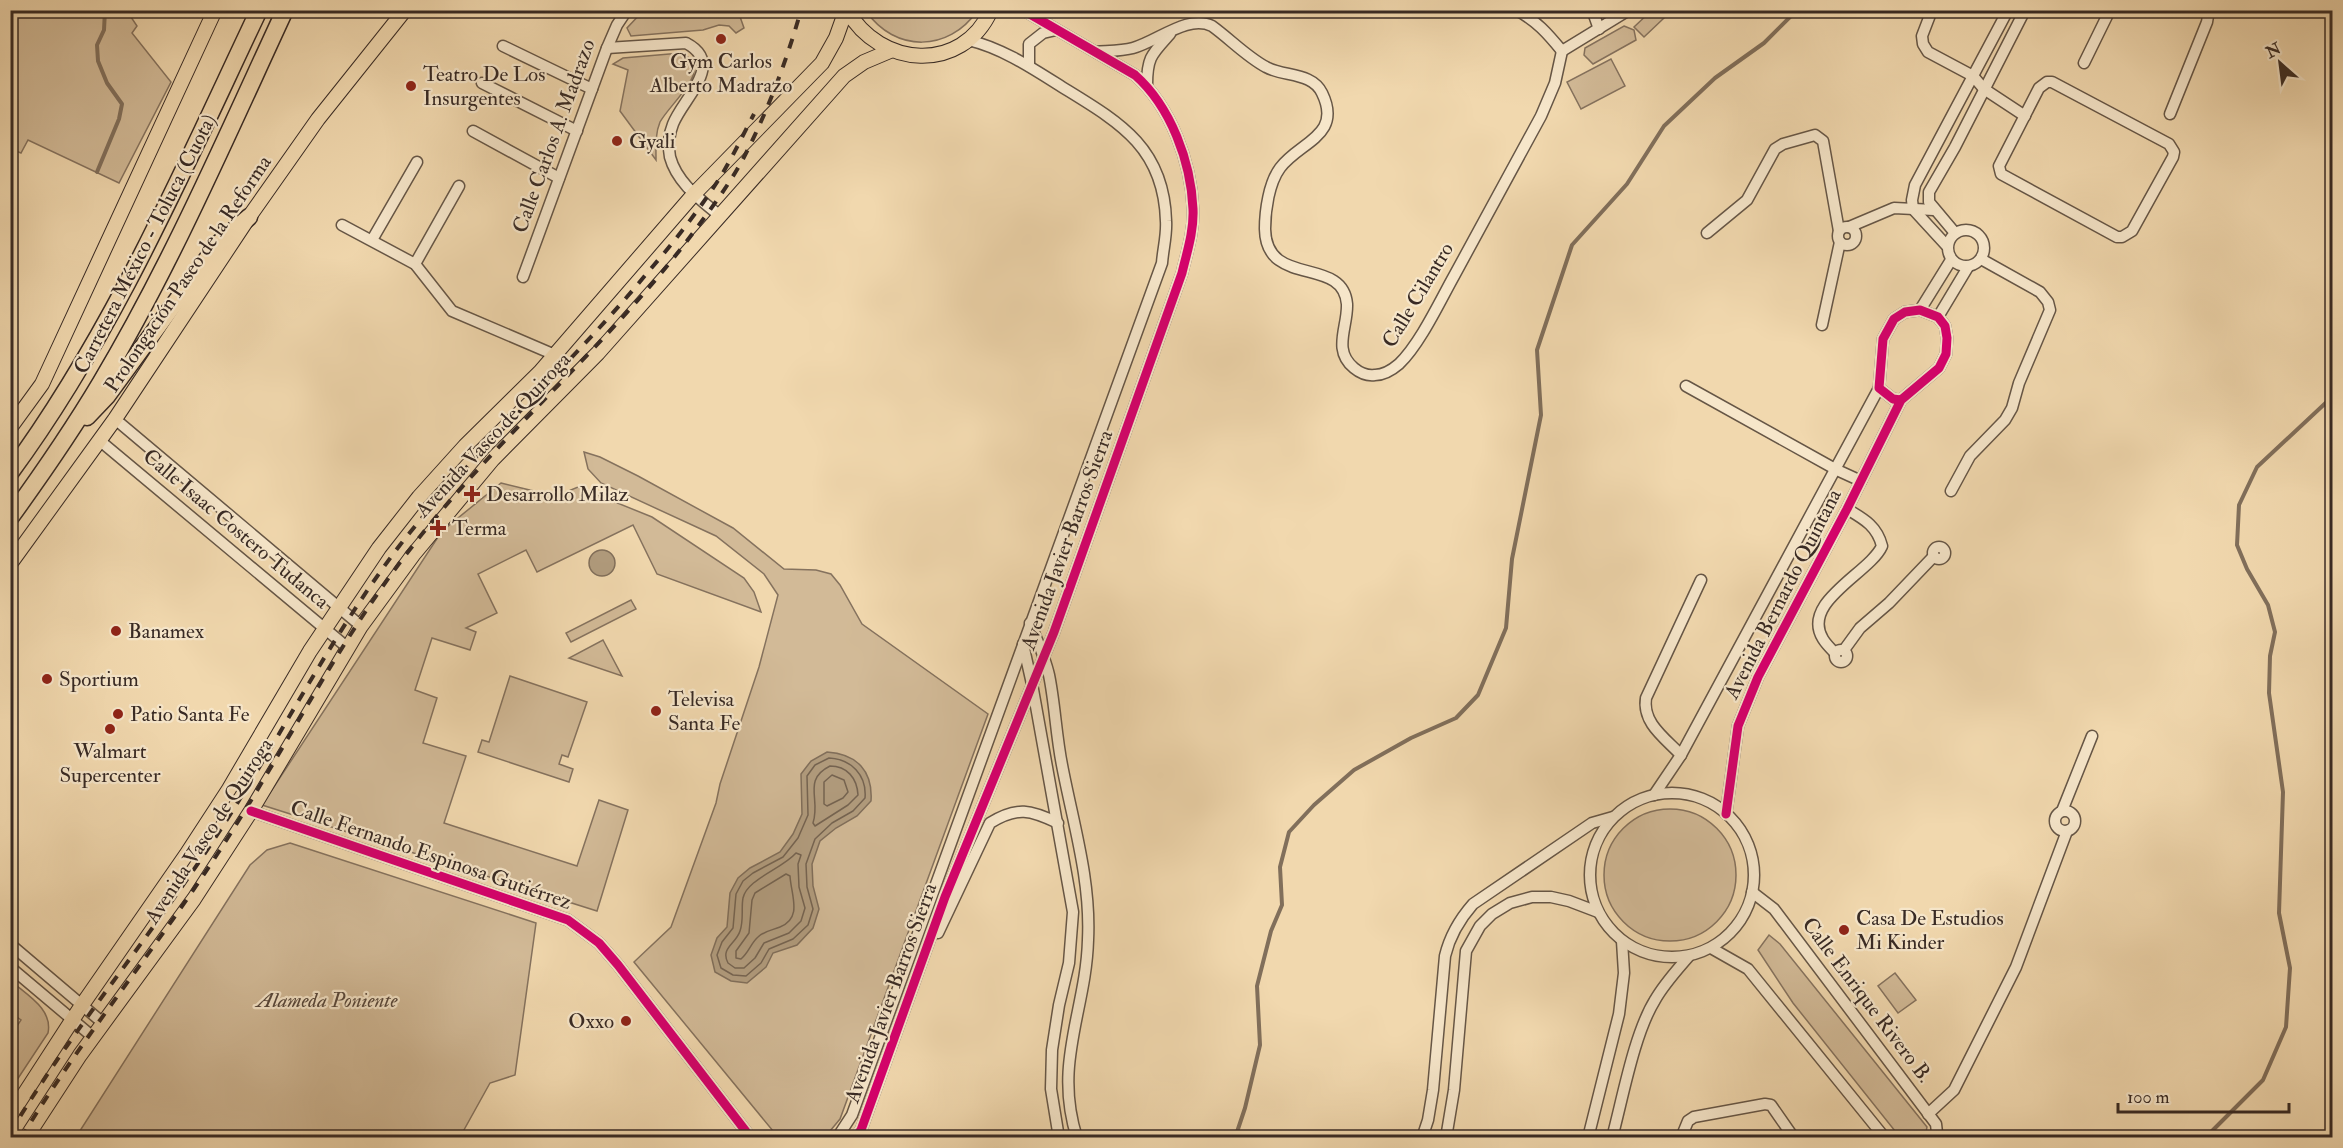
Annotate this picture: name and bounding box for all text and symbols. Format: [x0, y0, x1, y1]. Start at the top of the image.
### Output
marker: Gym Carlos Alberto Madrazo [714, 32, 728, 46]
north arrow [2250, 33, 2310, 93]
street label: Calle Carlos A. Madrazo [506, 35, 602, 237]
text: N [2262, 38, 2285, 63]
place label: Gym Carlos Alberto Madrazo [649, 48, 792, 99]
place label: Teatro De Los Insurgentes [423, 61, 545, 112]
marker: Teatro De Los Insurgentes [404, 79, 418, 93]
street label: Carretera México - Toluca (Cuota) [68, 110, 222, 378]
place label: Gyali [629, 128, 676, 155]
marker: Gyali [610, 134, 624, 148]
street label: Prolongación Paseo de la Reforma [98, 150, 278, 398]
street label: Calle Cilantro [1376, 237, 1460, 353]
street label: Avenida Vasco de Quiroga [409, 346, 577, 524]
street label: Avenida Javier Barros Sierra [1014, 426, 1119, 655]
street label: Calle Isaac Costero Tudanca [137, 443, 335, 615]
place label: Desarrollo Milaz [486, 481, 629, 508]
street label: Avenida Bernardo Quintana [1718, 484, 1848, 705]
marker: Desarrollo Milaz [463, 485, 481, 503]
place label: Terma [452, 515, 507, 542]
marker: Terma [429, 519, 447, 537]
place label: Banamex [128, 618, 205, 645]
marker: Banamex [109, 624, 123, 638]
place label: Sportium [59, 666, 139, 693]
marker: Sportium [40, 672, 54, 686]
place label: Televisa Santa Fe [668, 686, 741, 737]
place label: Patio Santa Fe [130, 701, 250, 728]
marker: Televisa Santa Fe [649, 704, 663, 718]
marker: Patio Santa Fe [111, 707, 125, 721]
marker: Walmart Supercenter [103, 722, 117, 736]
street label: Avenida Vasco de Quiroga [138, 733, 279, 930]
place label: Walmart Supercenter [60, 738, 161, 789]
street label: Calle Fernando Espinosa Gutiérrez [287, 794, 575, 916]
street label: Avenida Javier Barros Sierra [838, 879, 943, 1108]
place label: Casa De Estudios Mi Kinder [1856, 905, 2004, 956]
street label: Calle Enrique Rivero B. [1796, 912, 1938, 1088]
marker: Casa De Estudios Mi Kinder [1837, 923, 1851, 937]
park label: Alameda Poniente [255, 987, 398, 1014]
place label: Oxxo [568, 1008, 614, 1035]
marker: Oxxo [619, 1014, 633, 1028]
scale bar [2118, 1076, 2289, 1114]
text: 100 m [2127, 1086, 2170, 1109]

